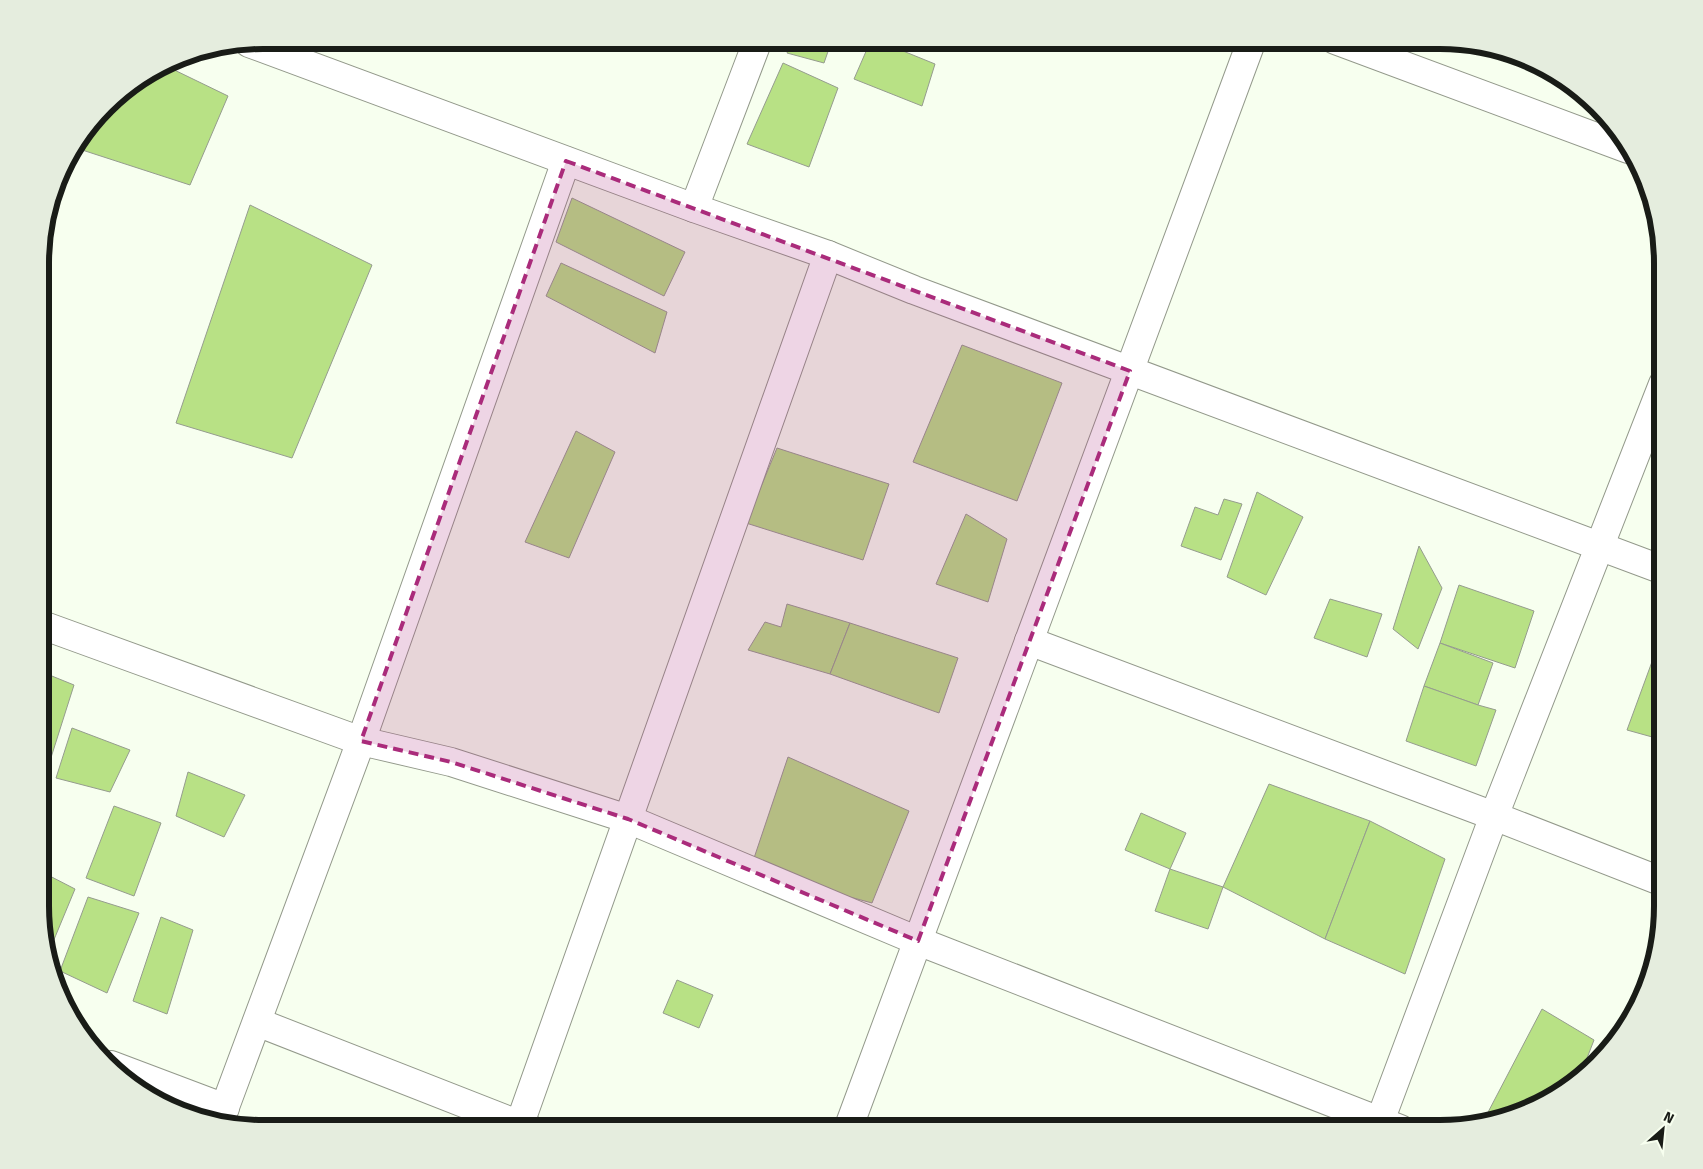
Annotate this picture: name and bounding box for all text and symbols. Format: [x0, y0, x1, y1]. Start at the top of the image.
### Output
north arrow [1638, 1104, 1688, 1154]
text: N [1661, 1108, 1677, 1128]

